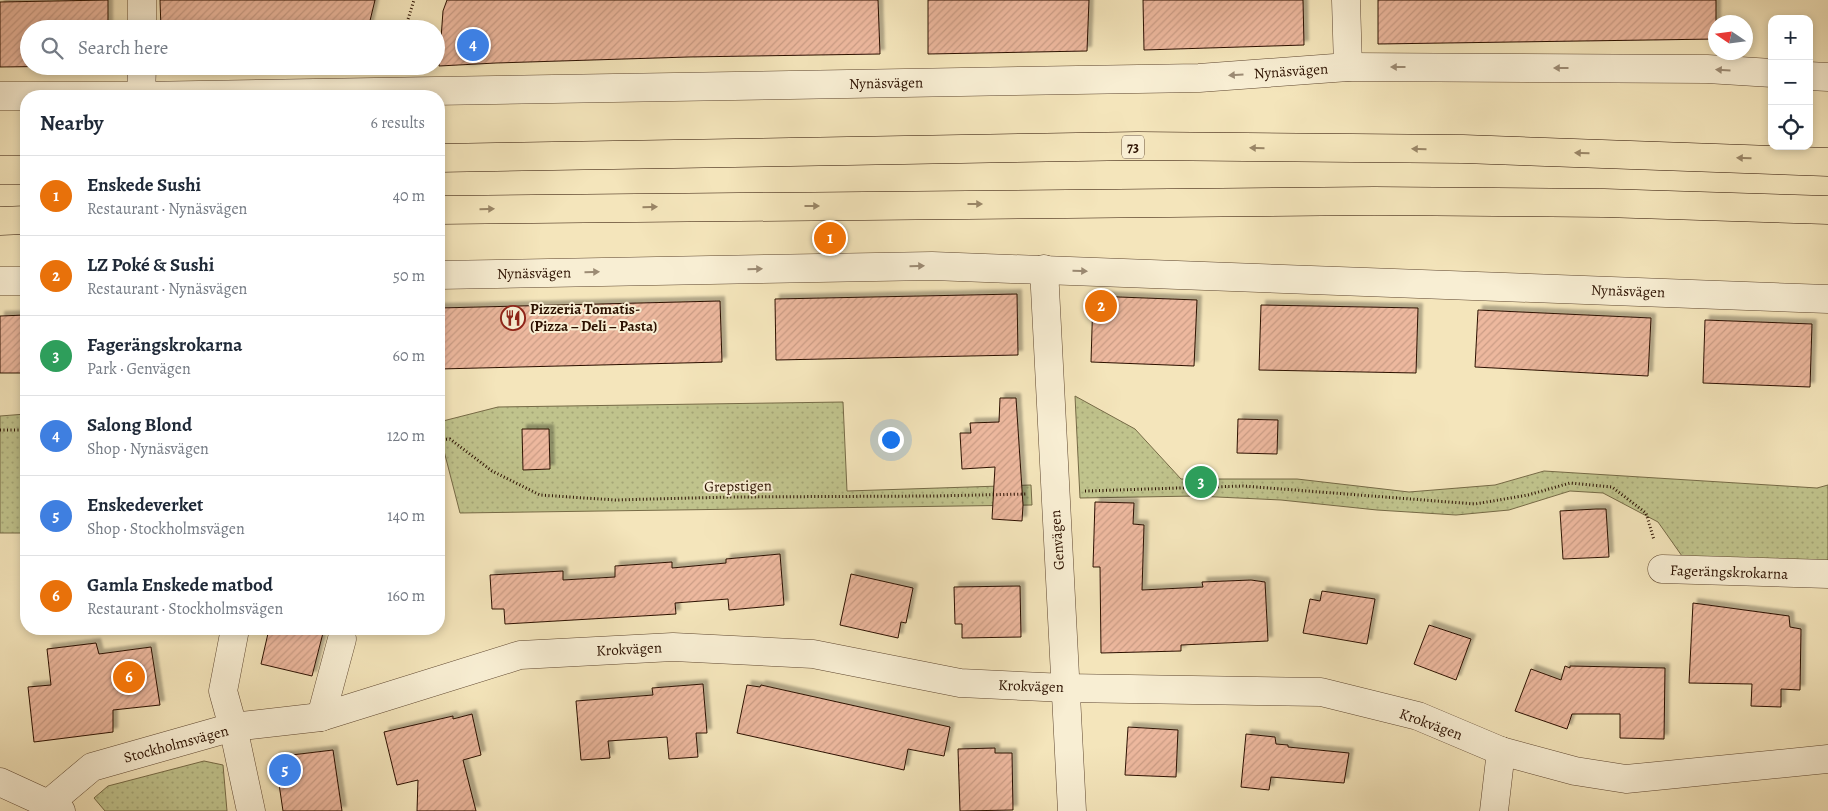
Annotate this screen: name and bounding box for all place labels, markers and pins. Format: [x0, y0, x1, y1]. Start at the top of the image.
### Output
pin: 4 [457, 26, 489, 64]
pin: 1 [814, 219, 846, 257]
pin: 2 [1085, 287, 1117, 325]
place label: Pizzeria Tomatis- (Pizza – Deli – Pasta) [530, 299, 657, 336]
restaurant icon: Pizzeria Tomatis- (Pizza – Deli – Pasta) [500, 305, 526, 331]
pin: 3 [1185, 463, 1217, 501]
pin: 6 [113, 658, 145, 696]
pin: 5 [269, 751, 301, 789]

